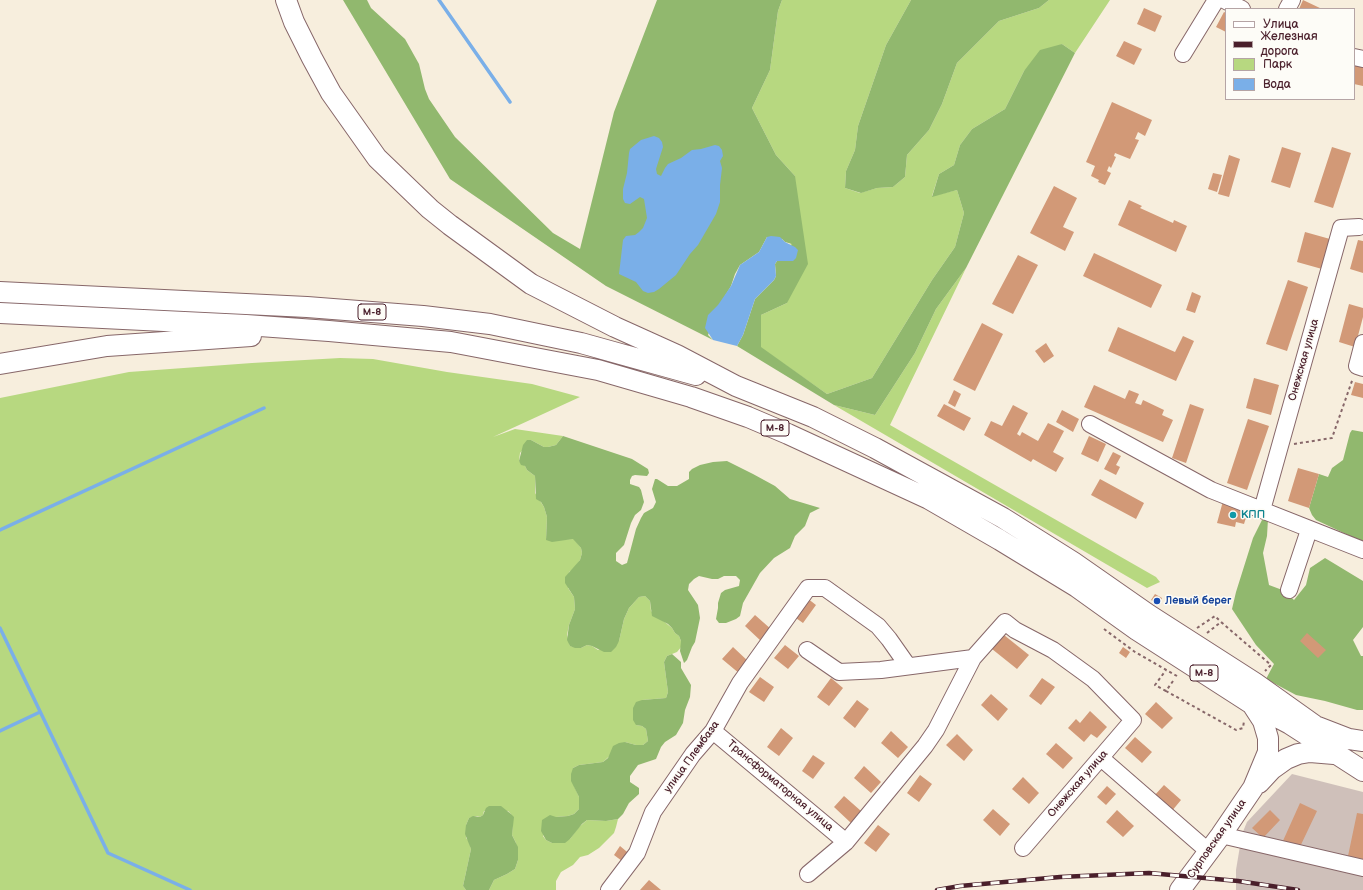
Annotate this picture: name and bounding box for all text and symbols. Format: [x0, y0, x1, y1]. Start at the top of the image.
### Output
legend [1225, 8, 1355, 100]
text: Улица [1263, 17, 1299, 32]
text: Железная дорога [1261, 29, 1318, 59]
text: Парк [1263, 57, 1292, 72]
text: Вода [1263, 77, 1291, 92]
road number: М-8 [358, 304, 386, 320]
street label: Онежская улица [1286, 317, 1322, 403]
road number: М-8 [761, 420, 789, 436]
place label: КПП [1241, 508, 1265, 522]
marker: КПП [1228, 510, 1238, 520]
place label: Левый берег [1165, 594, 1231, 608]
marker: Левый берег [1152, 596, 1162, 606]
road number: М-8 [1190, 665, 1218, 681]
street label: улица Плембаза [662, 718, 722, 796]
street label: Трансформаторная улица [724, 738, 836, 834]
street label: Онежская улица [1045, 748, 1111, 820]
street label: Сурповская улица [1185, 797, 1249, 881]

